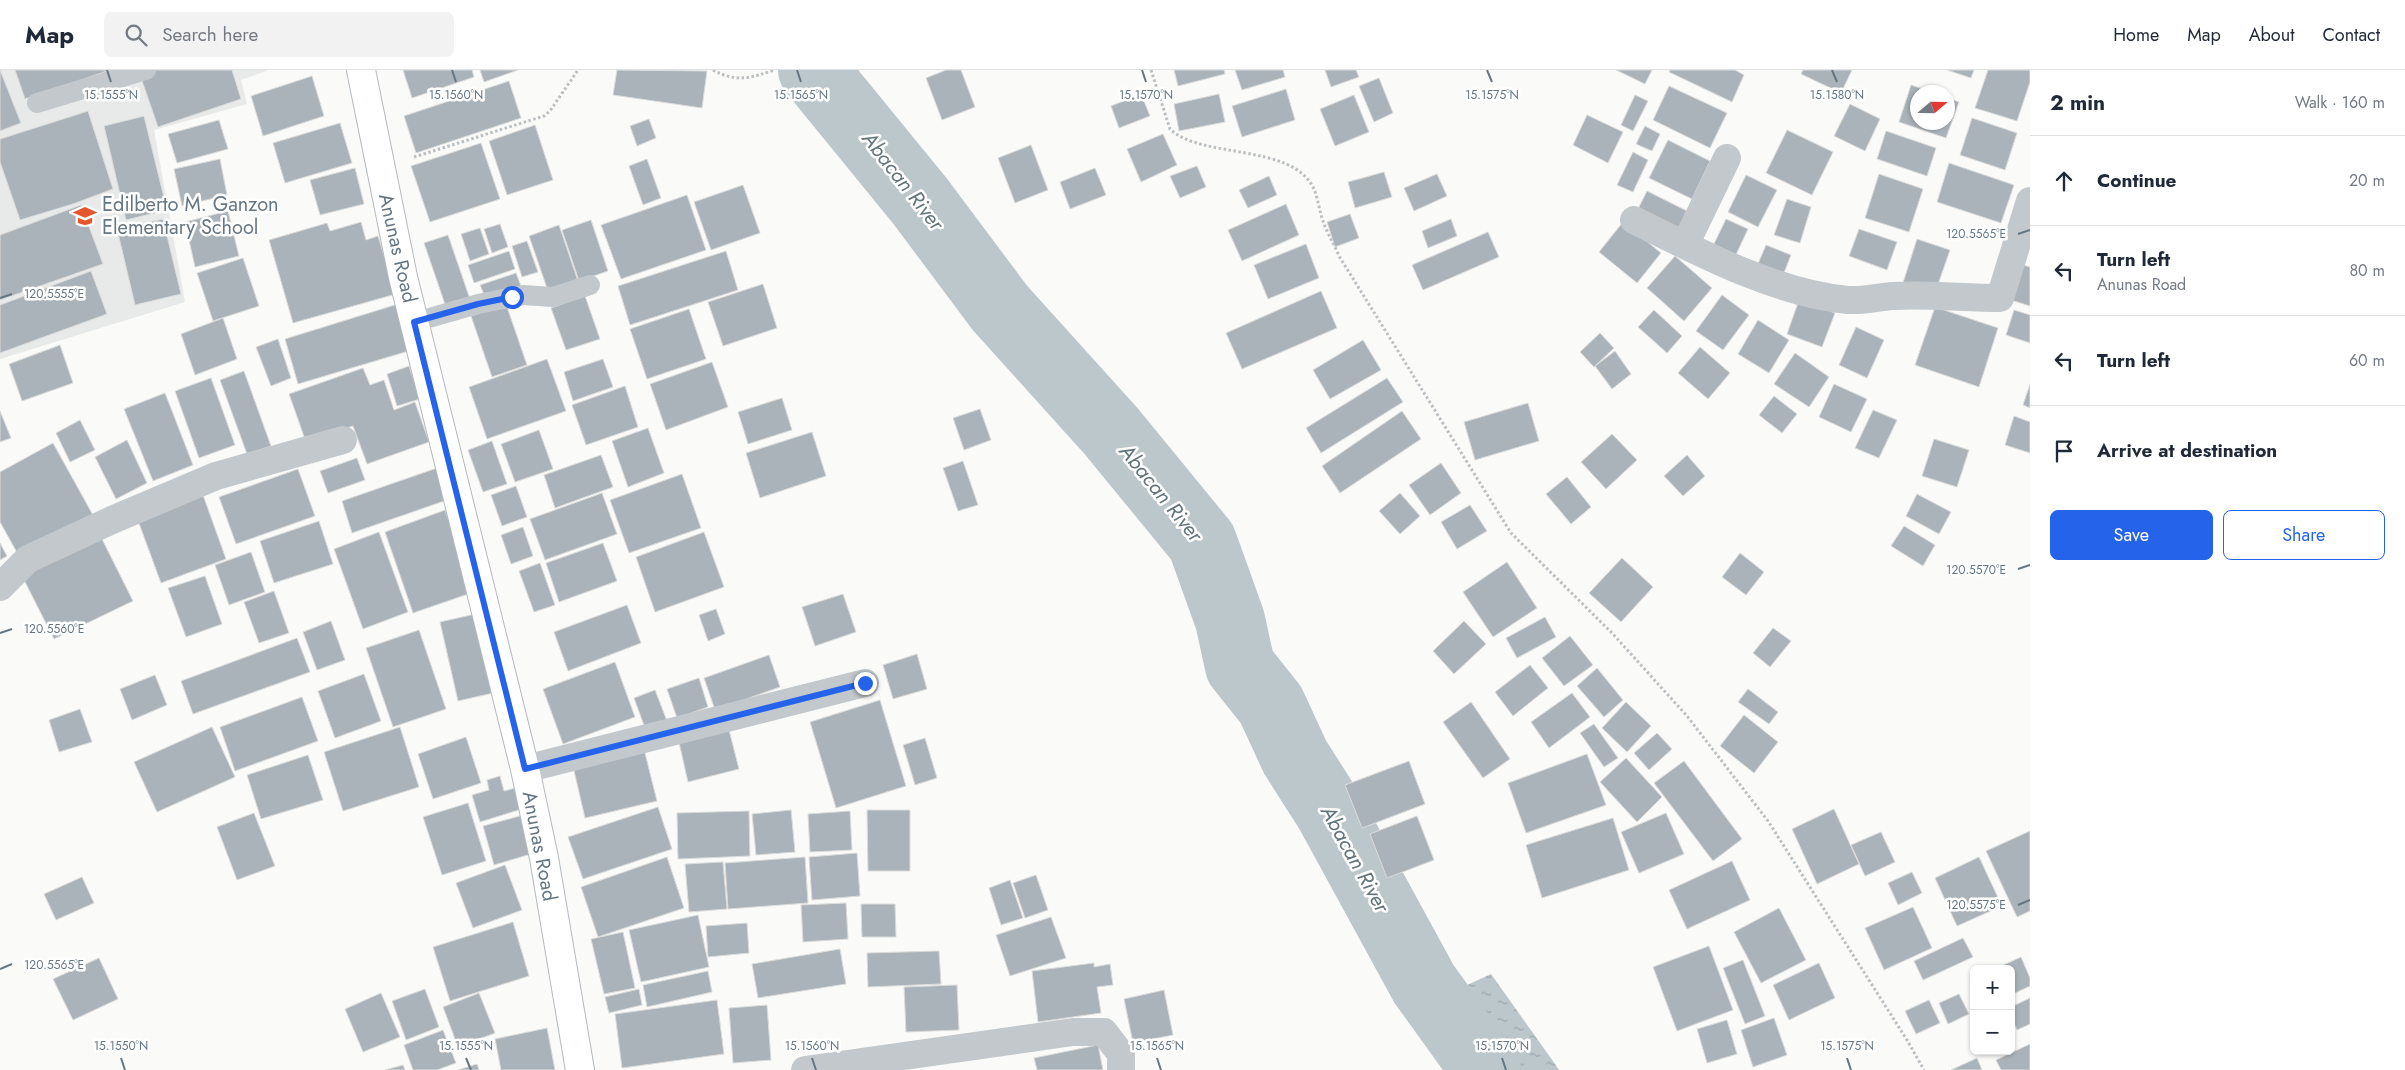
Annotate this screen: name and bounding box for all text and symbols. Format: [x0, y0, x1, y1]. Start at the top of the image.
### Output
search box [104, 12, 454, 57]
text: Map [25, 17, 74, 52]
icon: search [122, 21, 150, 49]
text: Search here [162, 21, 258, 48]
text: Home [2113, 22, 2159, 48]
text: Map [2187, 22, 2221, 48]
text: About [2249, 22, 2294, 48]
text: Contact [2322, 22, 2380, 48]
north arrow [1910, 85, 1955, 130]
text: 15.1555°N [84, 86, 138, 104]
text: 15.1560°N [429, 86, 483, 104]
text: 15.1565°N [774, 86, 828, 104]
text: 15.1570°N [1119, 86, 1173, 104]
text: 15.1575°N [1465, 86, 1519, 104]
text: 15.1580°N [1810, 86, 1864, 104]
text: 2 min [2050, 88, 2105, 118]
text: Walk · 160 m [2295, 91, 2385, 114]
water label: Abacan River [854, 125, 952, 237]
icon: ahead [2050, 167, 2078, 195]
text: Continue [2097, 167, 2176, 194]
text: 20 m [2349, 169, 2385, 192]
place label: Edilberto M. Ganzon Elementary School [102, 190, 279, 242]
street label: Anunas Road [371, 191, 424, 306]
school or university icon: Edilberto M. Ganzon Elementary School [72, 203, 98, 229]
text: 120.5565°E [1946, 225, 2006, 243]
text: Turn left [2097, 246, 2170, 273]
icon: left [2050, 257, 2078, 285]
text: 80 m [2349, 259, 2385, 282]
text: Anunas Road [2097, 273, 2186, 296]
text: 120.5555°E [24, 285, 84, 303]
route start [501, 286, 524, 309]
icon: left [2050, 347, 2078, 375]
text: Turn left [2097, 347, 2170, 374]
text: 60 m [2349, 349, 2385, 372]
water label: Abacan River [1112, 437, 1210, 549]
icon: arrive [2050, 437, 2078, 465]
text: Arrive at destination [2097, 437, 2277, 464]
button: Save [2050, 510, 2213, 560]
button: Share [2223, 510, 2385, 560]
text: 120.5570°E [1946, 561, 2006, 579]
text: 120.5560°E [24, 620, 84, 638]
route end [854, 672, 877, 695]
street label: Anunas Road [515, 789, 564, 904]
water label: Abacan River [1313, 799, 1397, 919]
text: 120.5575°E [1946, 896, 2006, 914]
text: 120.5565°E [24, 956, 84, 974]
map controls [1970, 965, 2015, 1055]
button: + [1970, 965, 2015, 1010]
button: − [1970, 1010, 2015, 1055]
text: 15.1550°N [94, 1037, 148, 1055]
text: 15.1555°N [439, 1037, 493, 1055]
text: 15.1560°N [785, 1037, 839, 1055]
text: 15.1565°N [1130, 1037, 1184, 1055]
text: 15.1570°N [1475, 1037, 1529, 1055]
text: 15.1575°N [1820, 1037, 1874, 1055]

